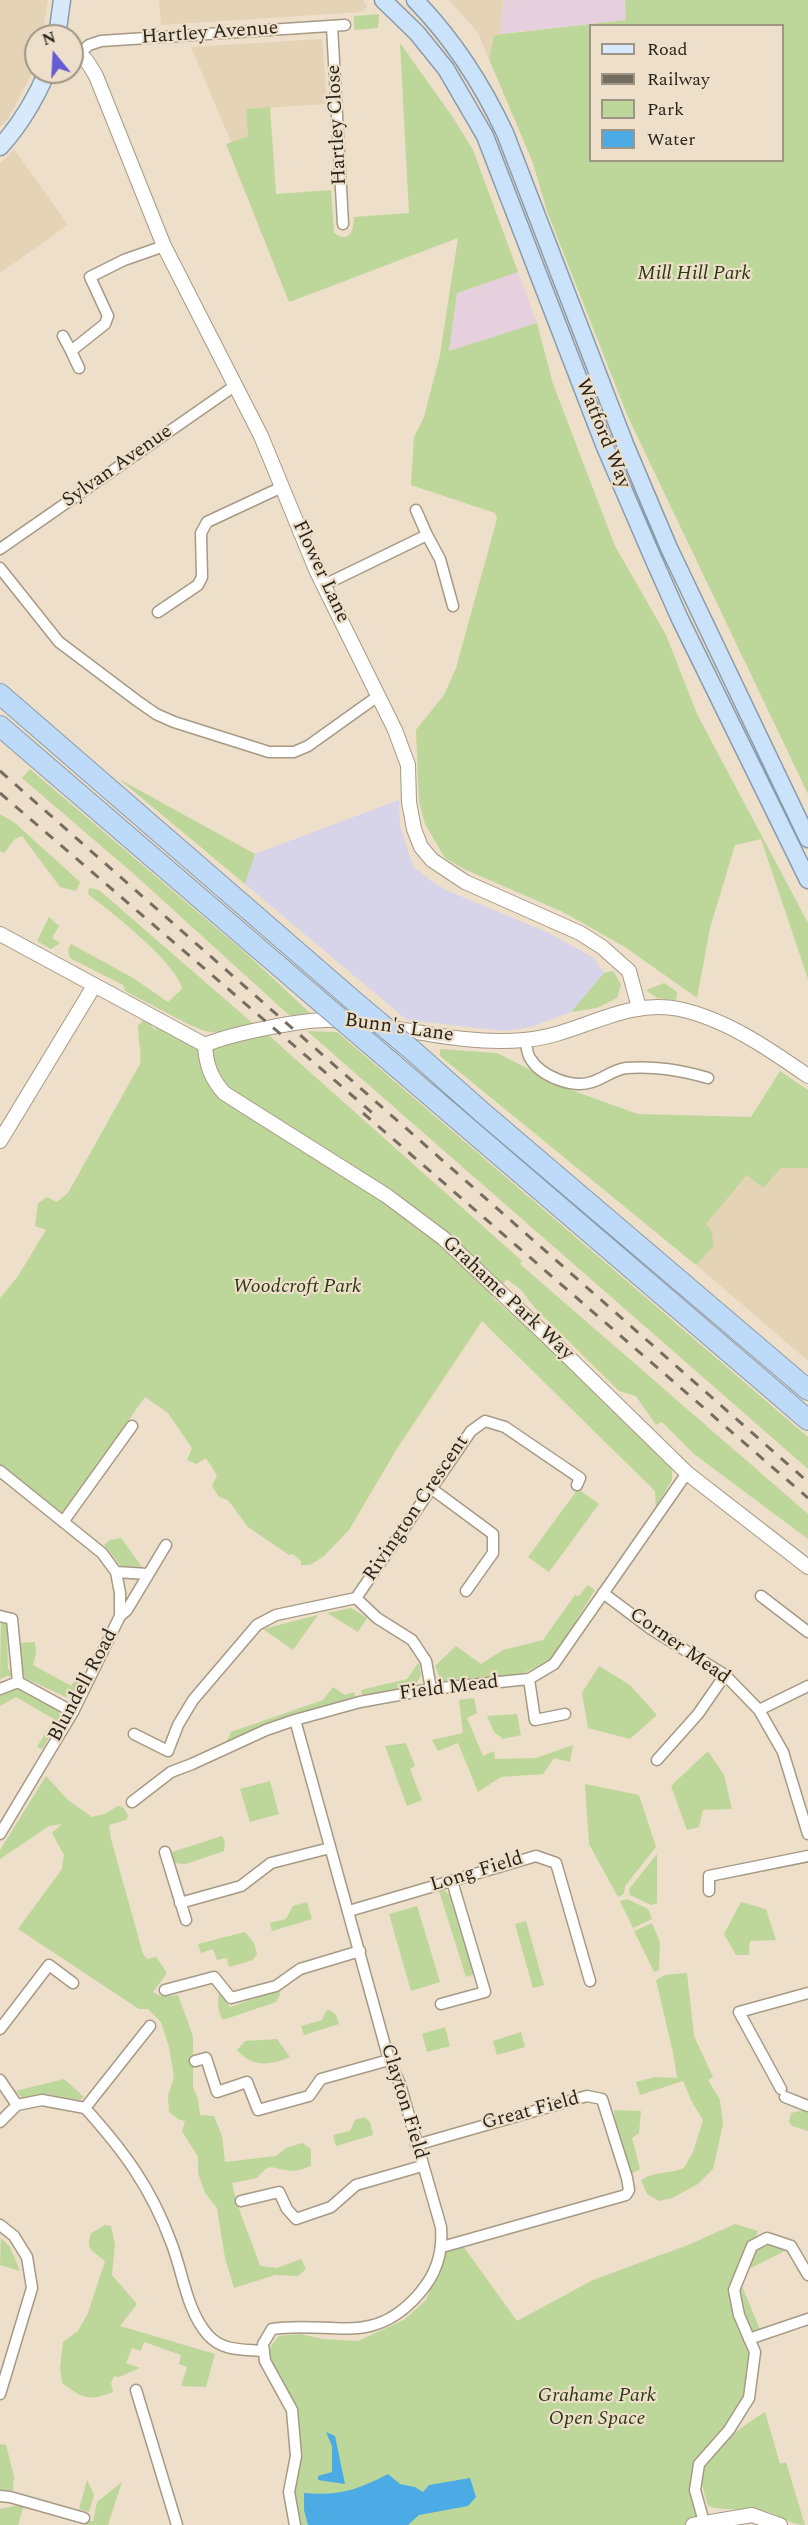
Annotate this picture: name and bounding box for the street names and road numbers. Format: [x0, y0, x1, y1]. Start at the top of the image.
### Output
street label: Hartley Avenue [141, 17, 279, 51]
street label: Hartley Close [323, 64, 353, 186]
street label: Watford Way [569, 376, 635, 492]
street label: Sylvan Avenue [58, 420, 178, 514]
street label: Flower Lane [286, 517, 354, 627]
street label: Bunn's Lane [343, 1009, 455, 1049]
street label: Grahame Park Way [436, 1232, 578, 1366]
street label: Rivington Crescent [359, 1431, 475, 1587]
street label: Corner Mead [624, 1603, 734, 1691]
street label: Blundell Road [44, 1625, 124, 1747]
street label: Field Mead [398, 1671, 500, 1707]
street label: Long Field [428, 1847, 526, 1899]
street label: Clayton Field [374, 2041, 432, 2163]
street label: Great Field [480, 2087, 582, 2137]

